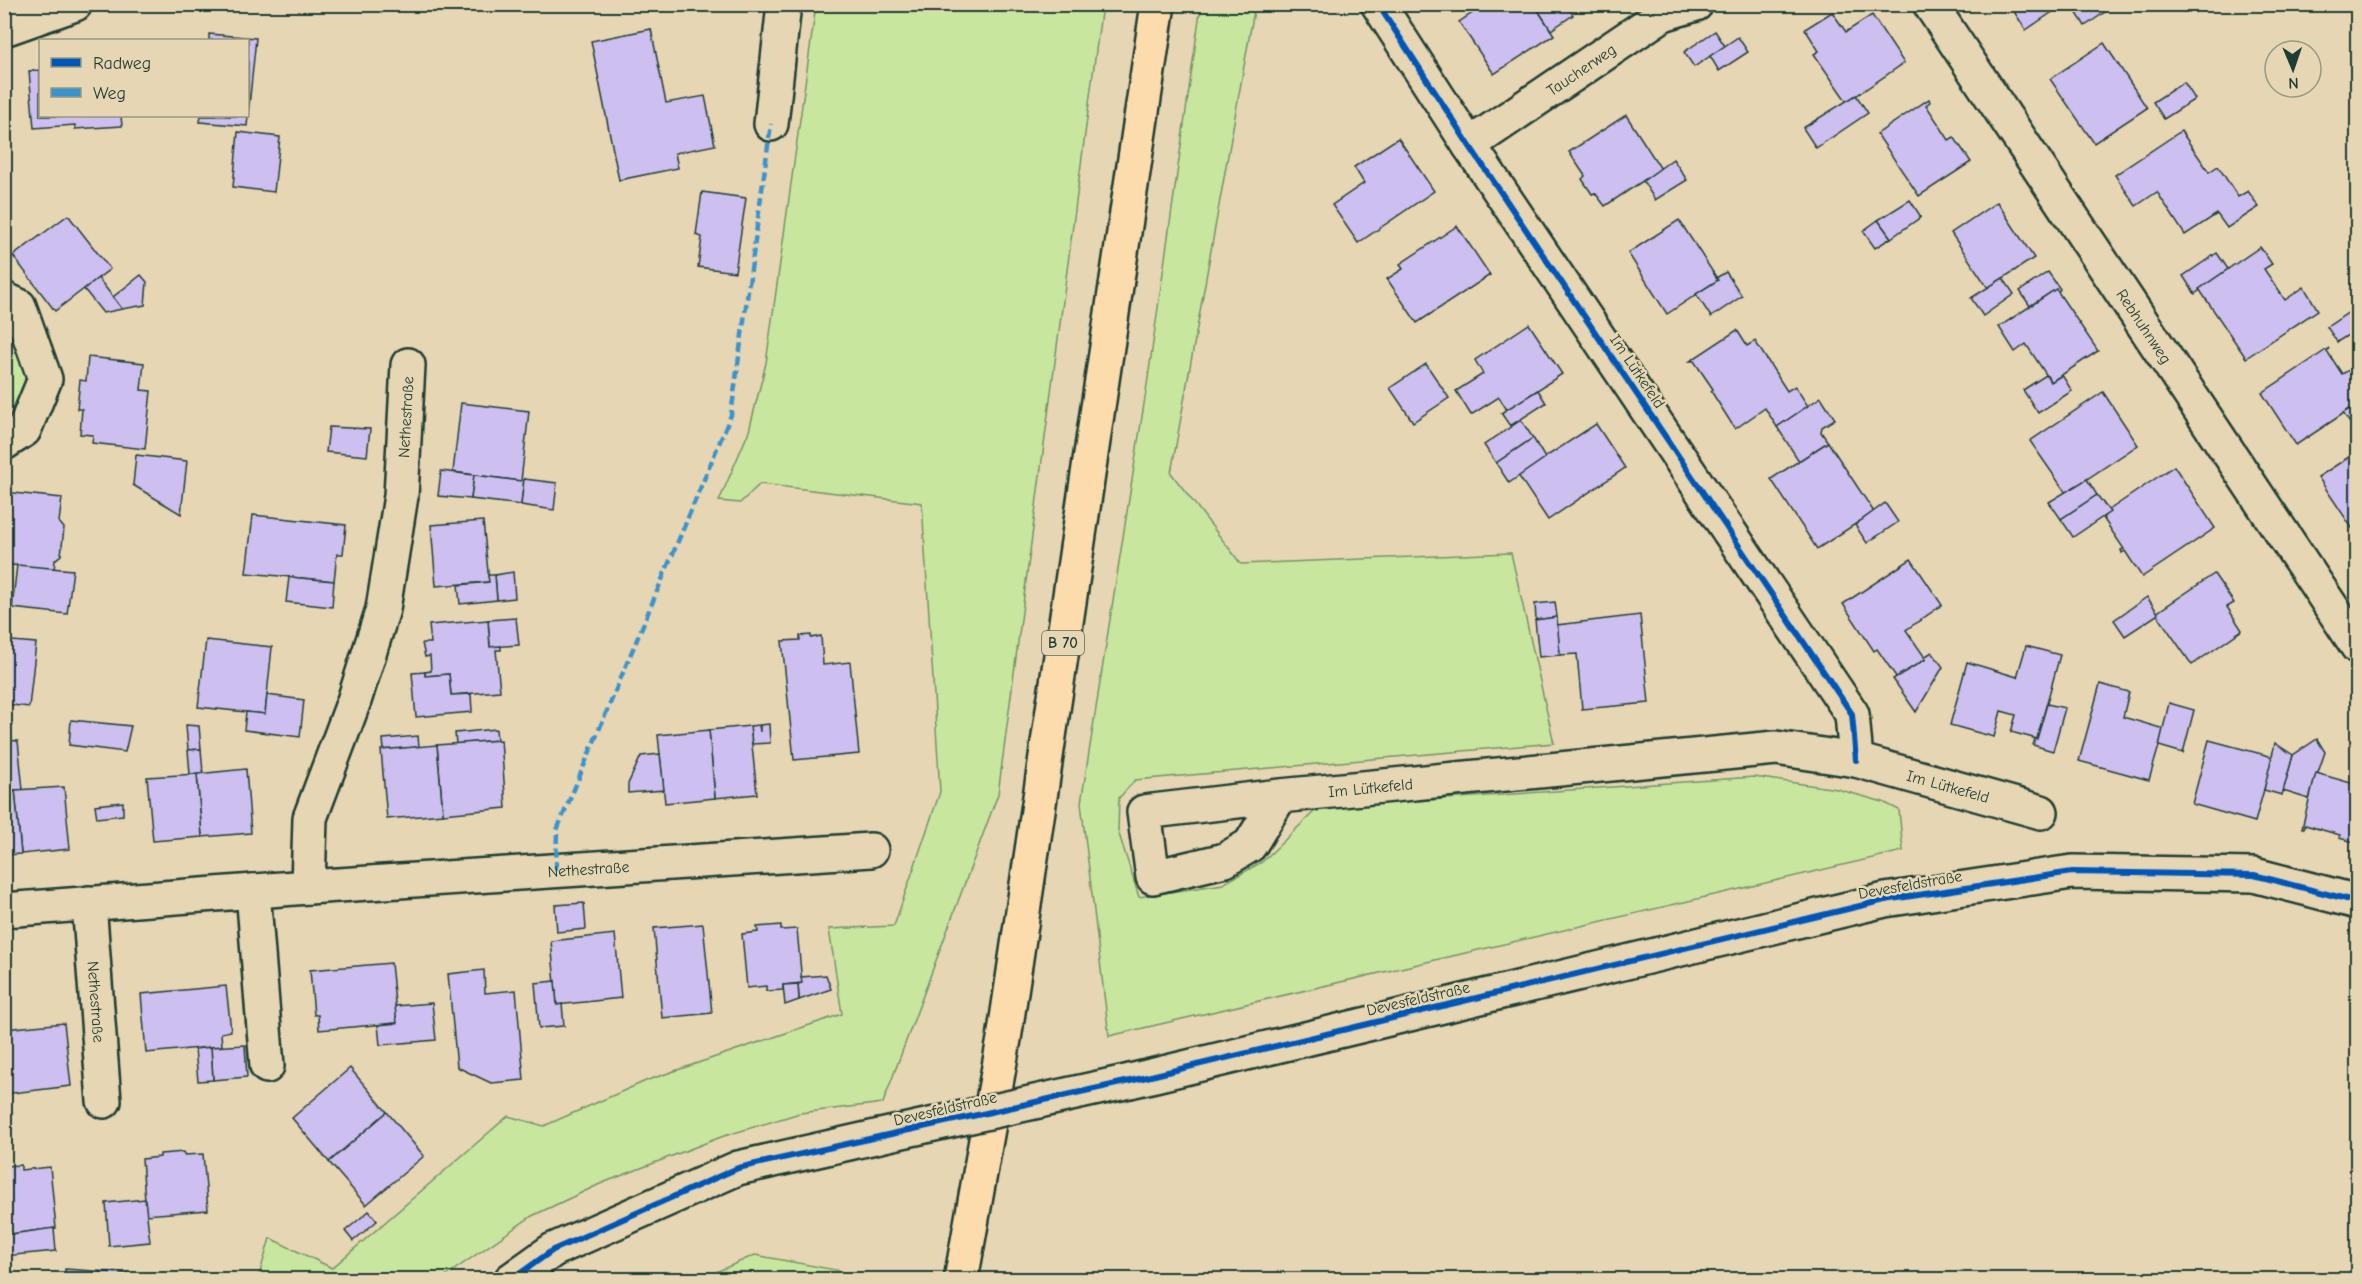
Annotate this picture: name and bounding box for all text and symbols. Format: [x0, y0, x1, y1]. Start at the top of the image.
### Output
legend [39, 39, 249, 117]
north arrow [2263, 39, 2323, 99]
street label: Taucherweg [1543, 40, 1620, 100]
text: Radweg [93, 53, 151, 74]
text: N [2288, 74, 2299, 92]
text: Weg [93, 83, 126, 104]
street label: Rebhuhnweg [2112, 286, 2175, 367]
street label: Im Lütkefeld [1606, 331, 1668, 412]
street label: Nethestraße [395, 376, 417, 458]
road number: B 70 [1042, 631, 1084, 655]
street label: Im Lütkefeld [1904, 767, 1991, 807]
street label: Im Lütkefeld [1327, 775, 1414, 801]
street label: Nethestraße [547, 858, 630, 881]
street label: Devesfeldstraße [1857, 867, 1964, 903]
street label: Nethestraße [83, 960, 108, 1043]
street label: Devesfeldstraße [1365, 978, 1472, 1020]
street label: Devesfeldstraße [892, 1088, 999, 1130]

